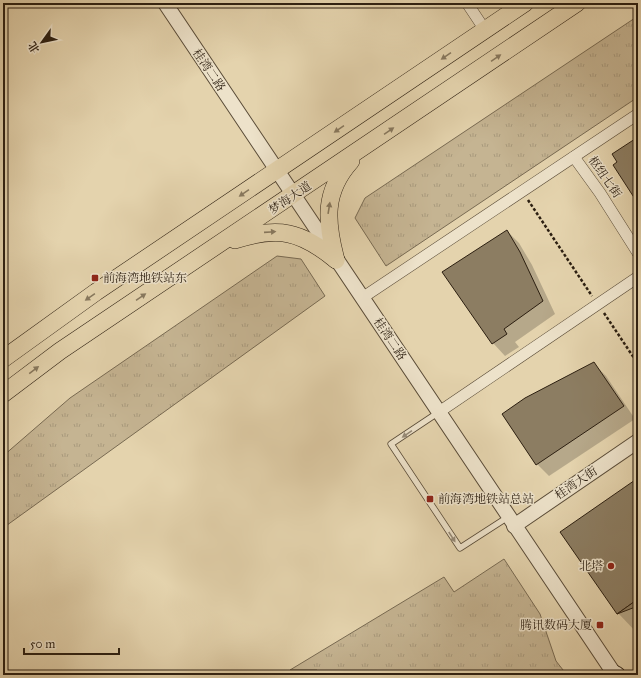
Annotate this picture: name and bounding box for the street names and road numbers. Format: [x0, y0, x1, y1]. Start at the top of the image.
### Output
street label: 桂湾二路 [190, 46, 228, 94]
street label: 枢纽七街 [585, 153, 625, 201]
street label: 梦海大道 [266, 179, 314, 217]
street label: 桂湾二路 [371, 315, 409, 363]
street label: 桂湾大街 [552, 463, 601, 502]

